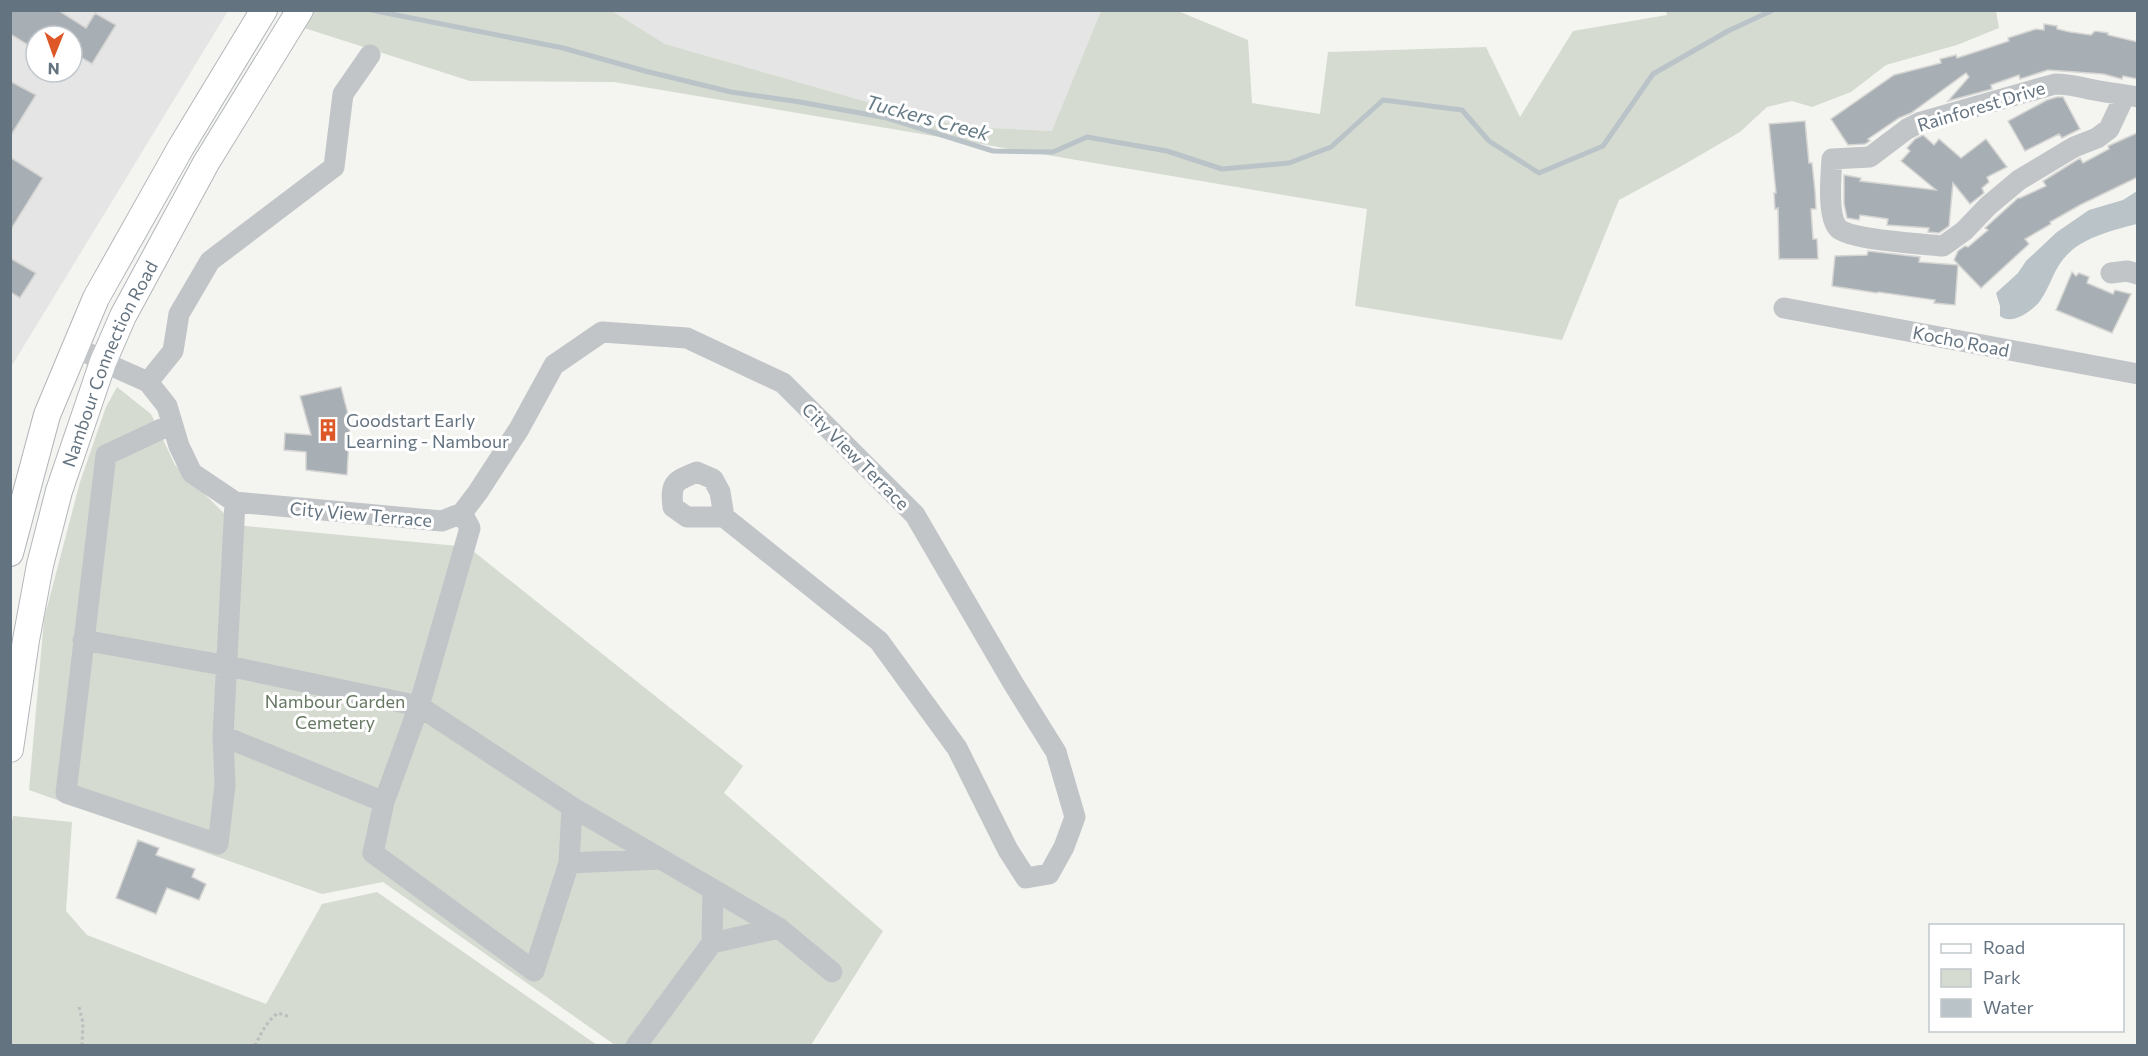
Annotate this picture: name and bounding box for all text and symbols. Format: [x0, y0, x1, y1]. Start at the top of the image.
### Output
north arrow [24, 24, 84, 84]
text: N [48, 60, 60, 79]
street label: Rainforest Drive [1914, 76, 2048, 136]
water label: Tuckers Creek [864, 89, 994, 145]
street label: Nambour Connection Road [57, 257, 162, 470]
street label: Kocho Road [1911, 321, 2011, 361]
street label: City View Terrace [798, 398, 914, 514]
place label: Goodstart Early Learning - Nambour [346, 409, 509, 452]
building icon: Goodstart Early Learning - Nambour [315, 417, 341, 443]
street label: City View Terrace [289, 497, 433, 531]
park label: Nambour Garden Cemetery [265, 690, 405, 733]
legend [1929, 924, 2124, 1032]
text: Road [1983, 936, 2025, 958]
text: Park [1983, 966, 2021, 988]
text: Water [1983, 996, 2034, 1018]

